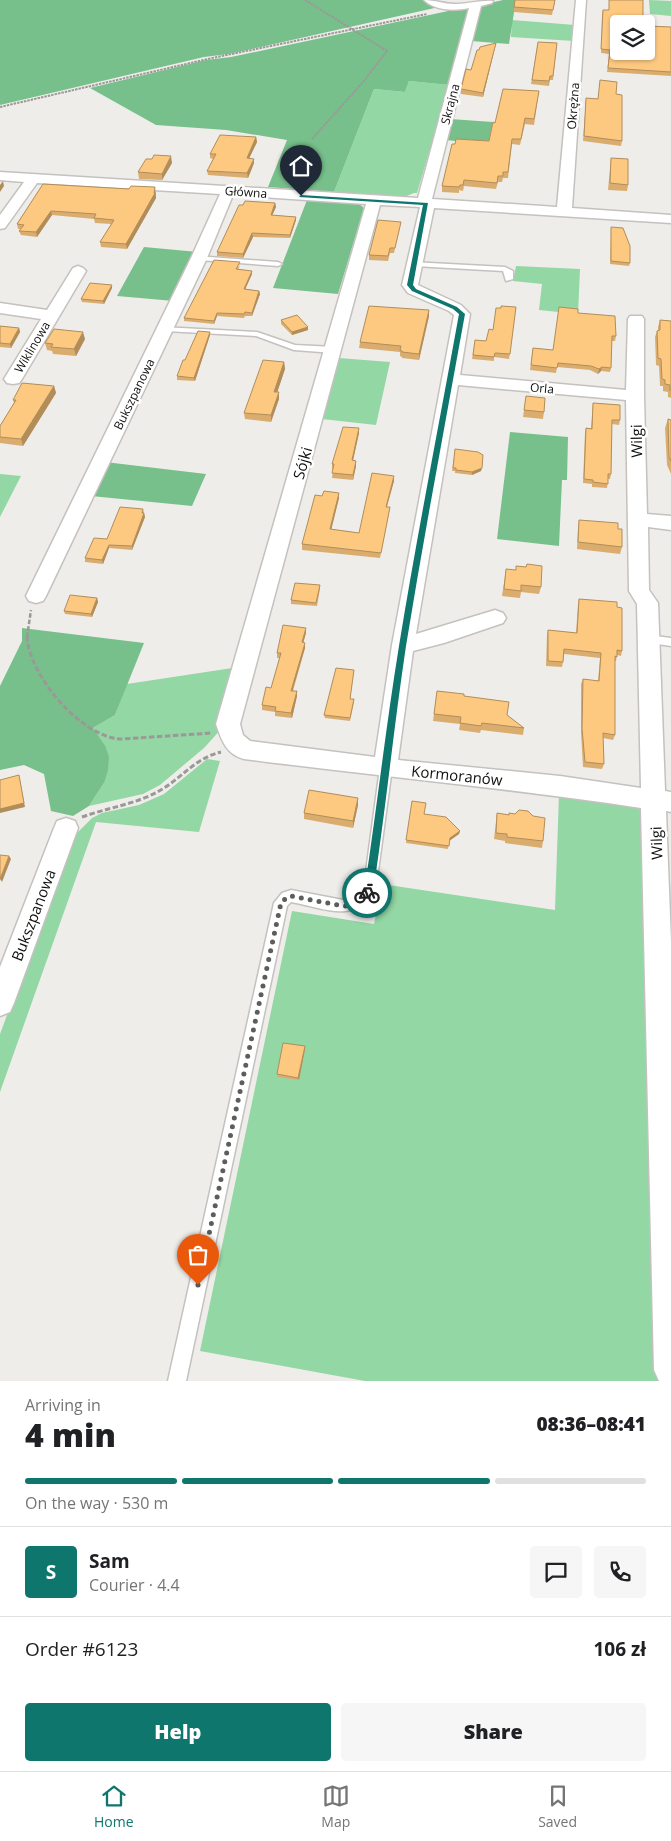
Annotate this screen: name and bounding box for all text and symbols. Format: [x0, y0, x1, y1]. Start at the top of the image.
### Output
map controls [610, 15, 655, 60]
button: layers [610, 15, 655, 60]
street label: Skrajna [436, 82, 464, 126]
street label: Okrężna [563, 82, 583, 130]
pin [280, 145, 322, 196]
icon: home [287, 152, 315, 180]
street label: Główna [224, 182, 268, 202]
street label: Wiklinowa [10, 318, 54, 376]
street label: Bukszpanowa [109, 356, 159, 432]
street label: Orla [529, 378, 555, 398]
street label: Wilgi [626, 424, 646, 458]
street label: Sójki [288, 445, 316, 481]
street label: Kormoranów [410, 760, 504, 790]
street label: Wilgi [645, 826, 667, 860]
street label: Bukszpanowa [6, 866, 60, 964]
courier [342, 868, 392, 918]
icon: bike [353, 879, 381, 907]
pin [177, 1234, 219, 1285]
icon: bag [184, 1241, 212, 1269]
text: Arriving in [25, 1394, 101, 1416]
text: 08:36–08:41 [536, 1411, 646, 1437]
text: 4 min [25, 1413, 116, 1456]
text: On the way · 530 m [25, 1492, 168, 1514]
button: chat [530, 1546, 582, 1598]
button: phone [594, 1546, 646, 1598]
text: Sam [89, 1548, 130, 1574]
text: S [46, 1559, 56, 1585]
text: Courier · 4.4 [89, 1574, 180, 1596]
text: Order #6123 [25, 1636, 138, 1662]
text: 106 zł [593, 1636, 646, 1662]
button: Help [25, 1703, 331, 1761]
button: Share [341, 1703, 646, 1761]
tab: Home [94, 1782, 134, 1831]
tab: Map [321, 1782, 350, 1831]
tab: Saved [538, 1782, 577, 1831]

